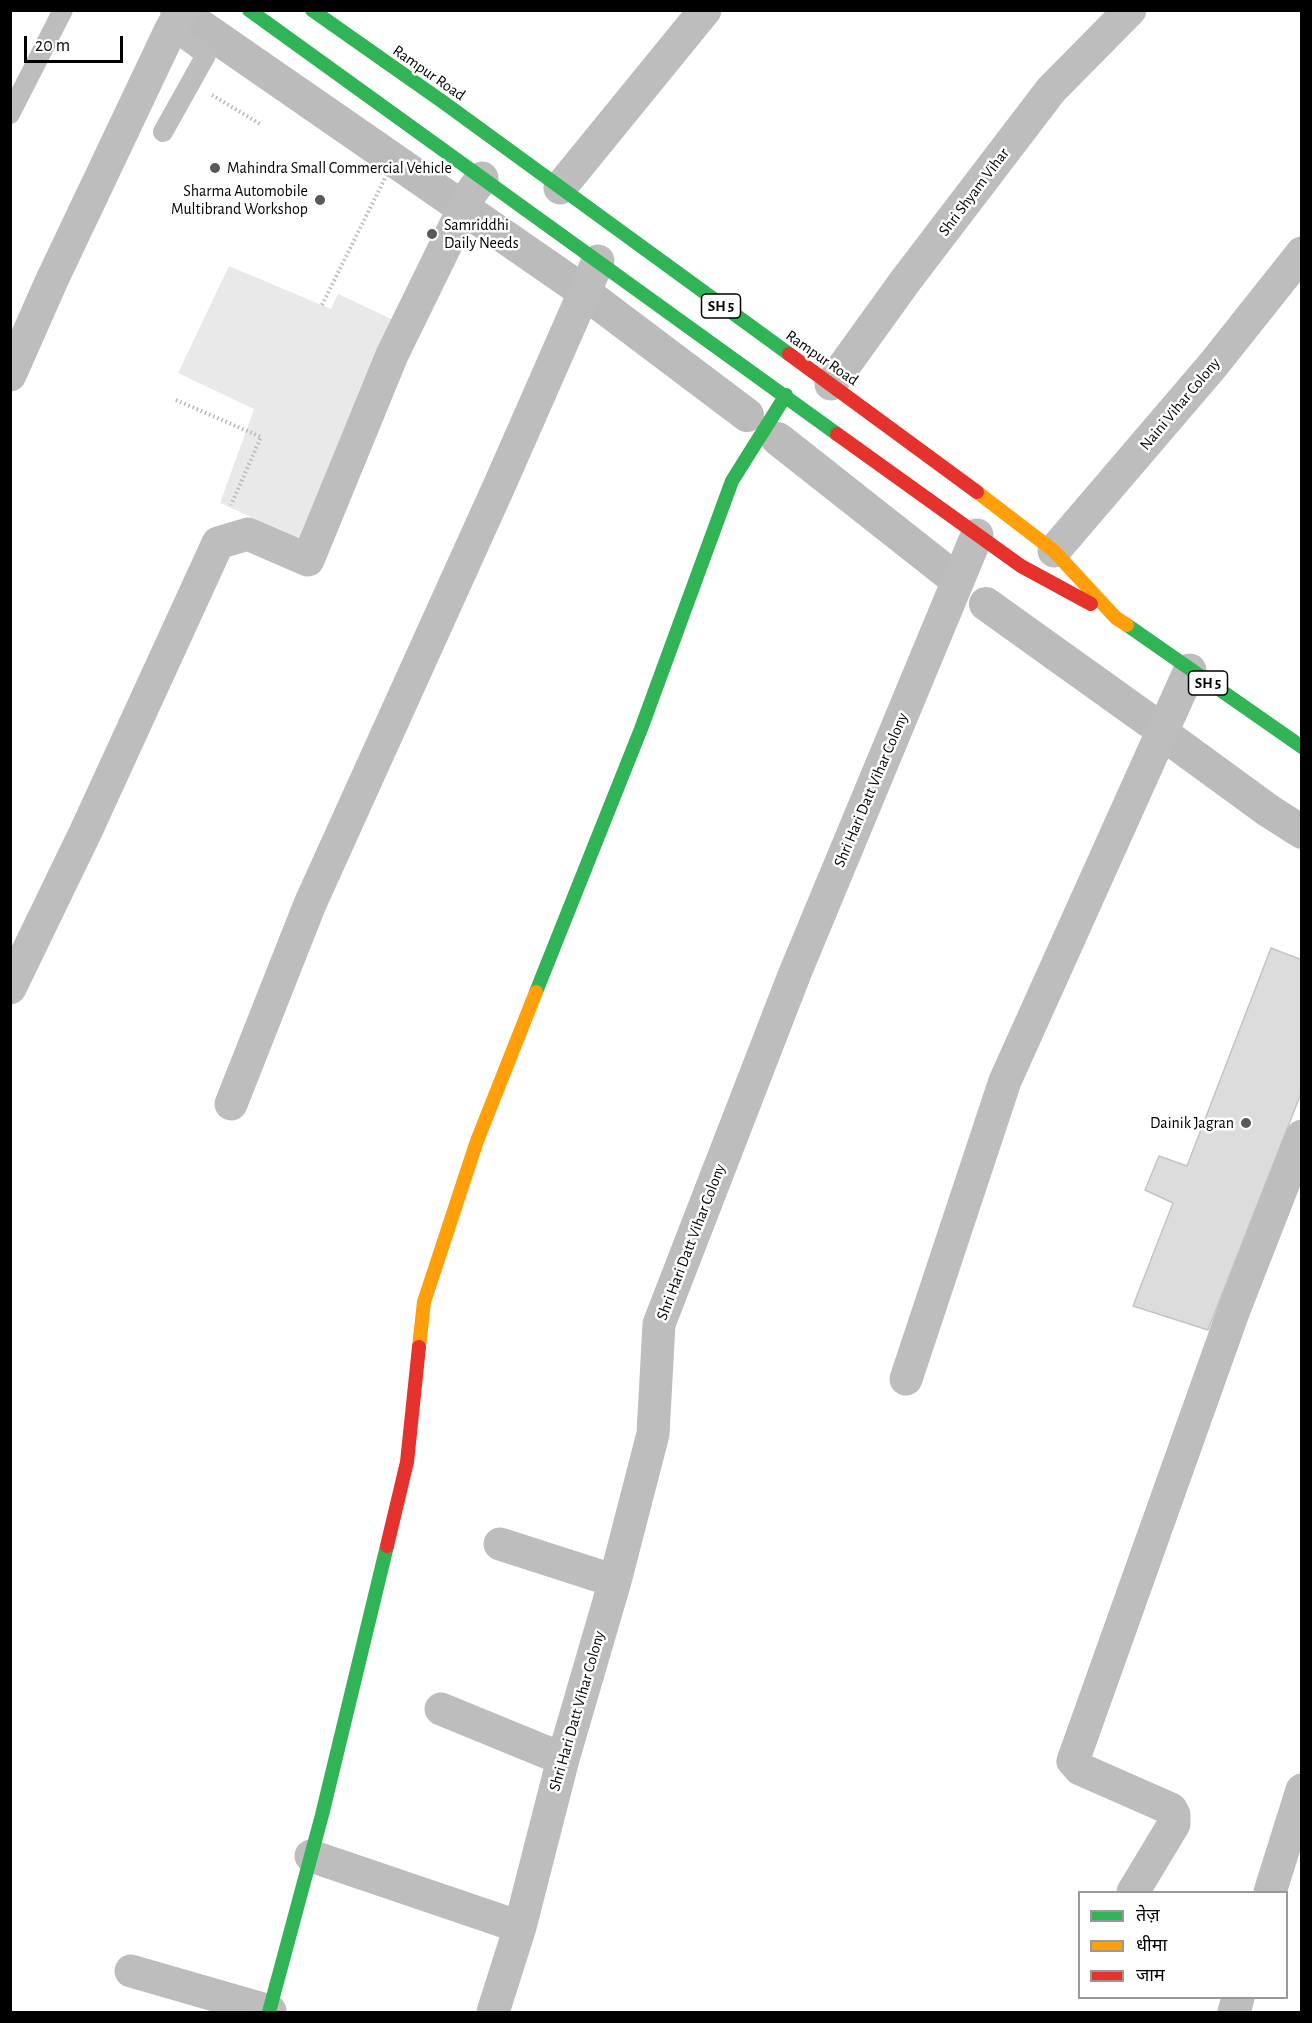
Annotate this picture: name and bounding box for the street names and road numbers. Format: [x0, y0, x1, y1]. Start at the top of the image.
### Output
street label: Rampur Road [389, 41, 469, 105]
street label: Shri Shyam Vihar [935, 144, 1013, 240]
road number: SH 5 [702, 294, 740, 318]
street label: Rampur Road [782, 326, 862, 390]
street label: Naini Vihar Colony [1136, 354, 1224, 454]
road number: SH 5 [1188, 671, 1228, 695]
street label: Shri Hari Datt Vihar Colony [830, 710, 912, 870]
street label: Shri Hari Datt Vihar Colony [652, 1161, 730, 1323]
street label: Shri Hari Datt Vihar Colony [545, 1629, 609, 1793]

